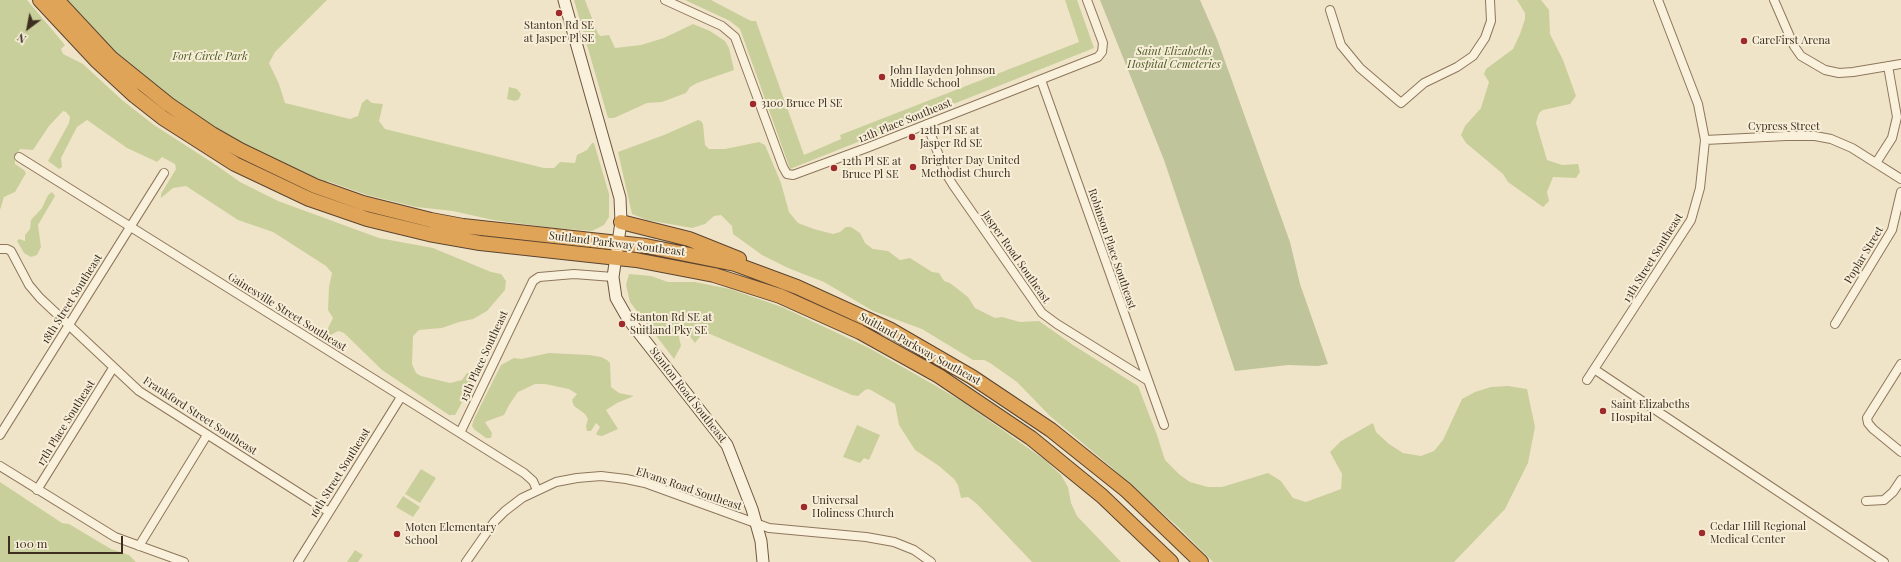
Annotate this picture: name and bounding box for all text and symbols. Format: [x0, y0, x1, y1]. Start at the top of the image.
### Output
north arrow [8, 8, 48, 48]
marker: Stanton Rd SE at Jasper Pl SE [554, 8, 564, 18]
place label: Stanton Rd SE at Jasper Pl SE [524, 19, 594, 45]
text: N [14, 30, 29, 47]
place label: CareFirst Arena [1752, 34, 1830, 48]
marker: CareFirst Arena [1739, 36, 1749, 46]
park label: Saint Elizabeths Hospital Cemeteries [1127, 45, 1221, 71]
park label: Fort Circle Park [172, 50, 248, 64]
place label: John Hayden Johnson Middle School [890, 64, 995, 90]
marker: John Hayden Johnson Middle School [877, 72, 887, 82]
street label: 12th Place Southeast [856, 96, 954, 146]
place label: 3100 Bruce Pl SE [761, 97, 843, 111]
marker: 3100 Bruce Pl SE [748, 99, 758, 109]
street label: Cypress Street [1748, 120, 1820, 134]
place label: 12th Pl SE at Jasper Rd SE [920, 124, 982, 150]
marker: 12th Pl SE at Jasper Rd SE [907, 132, 917, 142]
place label: Brighter Day United Methodist Church [921, 154, 1020, 180]
place label: 12th Pl SE at Bruce Pl SE [842, 155, 901, 181]
marker: Brighter Day United Methodist Church [908, 162, 918, 172]
marker: 12th Pl SE at Bruce Pl SE [829, 163, 839, 173]
street label: Robinson Place Southeast [1085, 187, 1139, 311]
street label: Jasper Road Southeast [979, 208, 1053, 306]
street label: 13th Street Southeast [1620, 211, 1686, 305]
street label: Poplar Street [1842, 224, 1886, 286]
street label: Suitland Parkway Southeast [548, 229, 686, 259]
street label: 18th Street Southeast [39, 252, 105, 346]
street label: Gainesville Street Southeast [225, 270, 349, 354]
street label: 15th Place Southeast [457, 308, 511, 404]
street label: Suitland Parkway Southeast [857, 310, 983, 388]
place label: Stanton Rd SE at Suitland Pky SE [630, 311, 712, 337]
marker: Stanton Rd SE at Suitland Pky SE [617, 319, 627, 329]
street label: Stanton Road Southeast [647, 345, 729, 445]
street label: Frankford Street Southeast [140, 374, 260, 458]
street label: 17th Place Southeast [34, 378, 98, 468]
place label: Saint Elizabeths Hospital [1611, 398, 1690, 424]
marker: Saint Elizabeths Hospital [1598, 406, 1608, 416]
street label: 16th Street Southeast [307, 426, 373, 520]
street label: Elvans Road Southeast [634, 465, 744, 513]
place label: Universal Holiness Church [812, 494, 894, 520]
marker: Universal Holiness Church [799, 502, 809, 512]
place label: Cedar Hill Regional Medical Center [1710, 520, 1806, 546]
place label: Moten Elementary School [405, 521, 496, 547]
scale bar [10, 528, 125, 554]
marker: Cedar Hill Regional Medical Center [1697, 528, 1707, 538]
marker: Moten Elementary School [392, 529, 402, 539]
text: 100 m [15, 535, 47, 551]

